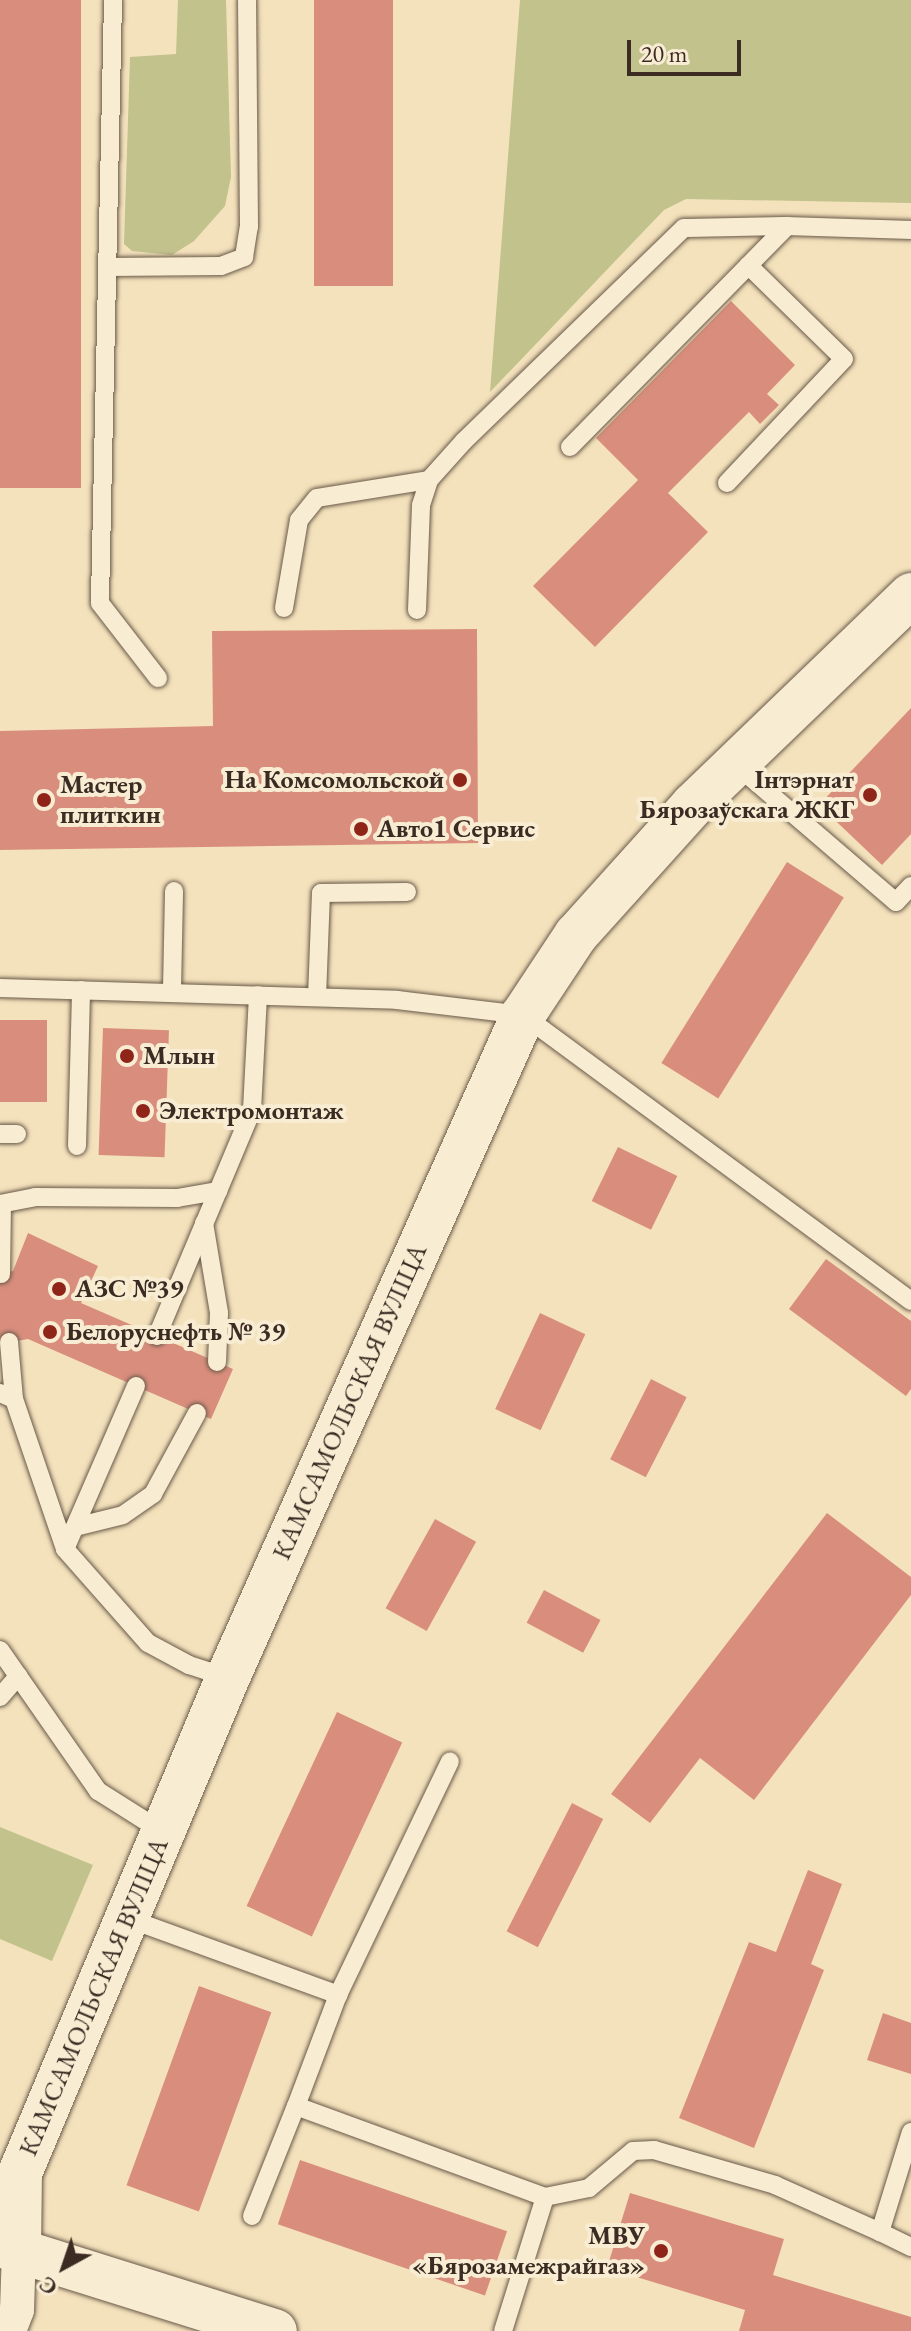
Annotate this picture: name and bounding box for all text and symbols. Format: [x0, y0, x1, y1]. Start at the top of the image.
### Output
scale bar [631, 24, 745, 74]
text: 20 m [641, 38, 688, 69]
place label: На Комсомольской [224, 764, 444, 796]
place label: Інтэрнат Бярозаўскага ЖКГ [640, 764, 854, 826]
place label: Мастер плиткин [60, 769, 161, 830]
marker: На Комсомольской [451, 771, 469, 789]
marker: Інтэрнат Бярозаўскага ЖКГ [861, 786, 879, 804]
marker: Мастер плиткин [35, 791, 53, 809]
place label: Авто1 Сервис [377, 813, 535, 845]
marker: Авто1 Сервис [352, 820, 370, 838]
place label: Млын [143, 1040, 215, 1072]
marker: Млын [118, 1047, 136, 1065]
place label: Электромонтаж [159, 1095, 344, 1127]
marker: Электромонтаж [134, 1102, 152, 1120]
street label: КАМСАМОЛЬСКАЯ ВУЛІЦА [266, 1239, 434, 1565]
place label: АЗС №39 [75, 1273, 184, 1305]
marker: АЗС №39 [50, 1280, 68, 1298]
place label: Белоруснефть № 39 [66, 1316, 285, 1348]
marker: Белоруснефть № 39 [41, 1323, 59, 1341]
street label: КАМСАМОЛЬСКАЯ ВУЛІЦА [13, 1833, 175, 2161]
place label: МВУ «Бярозамежрайгаз» [412, 2220, 645, 2282]
north arrow [24, 2227, 104, 2307]
marker: МВУ «Бярозамежрайгаз» [652, 2242, 670, 2260]
text: С [33, 2270, 64, 2302]

